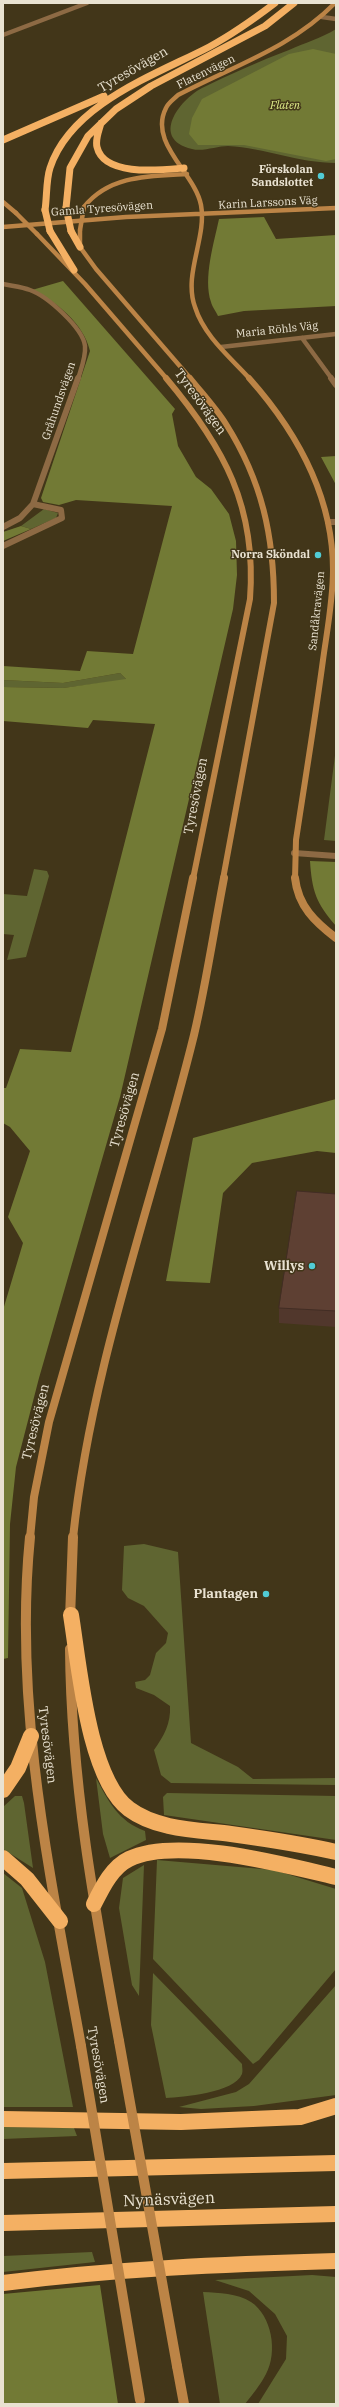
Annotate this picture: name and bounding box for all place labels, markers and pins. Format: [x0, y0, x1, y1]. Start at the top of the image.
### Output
place label: Förskolan Sandslottet [251, 163, 313, 189]
marker: Förskolan Sandslottet [316, 171, 326, 181]
place label: Norra Sköndal [231, 548, 310, 562]
marker: Norra Sköndal [313, 550, 323, 560]
place label: Willys [264, 1258, 304, 1274]
marker: Willys [307, 1261, 317, 1271]
place label: Plantagen [193, 1586, 258, 1602]
marker: Plantagen [261, 1589, 271, 1599]

